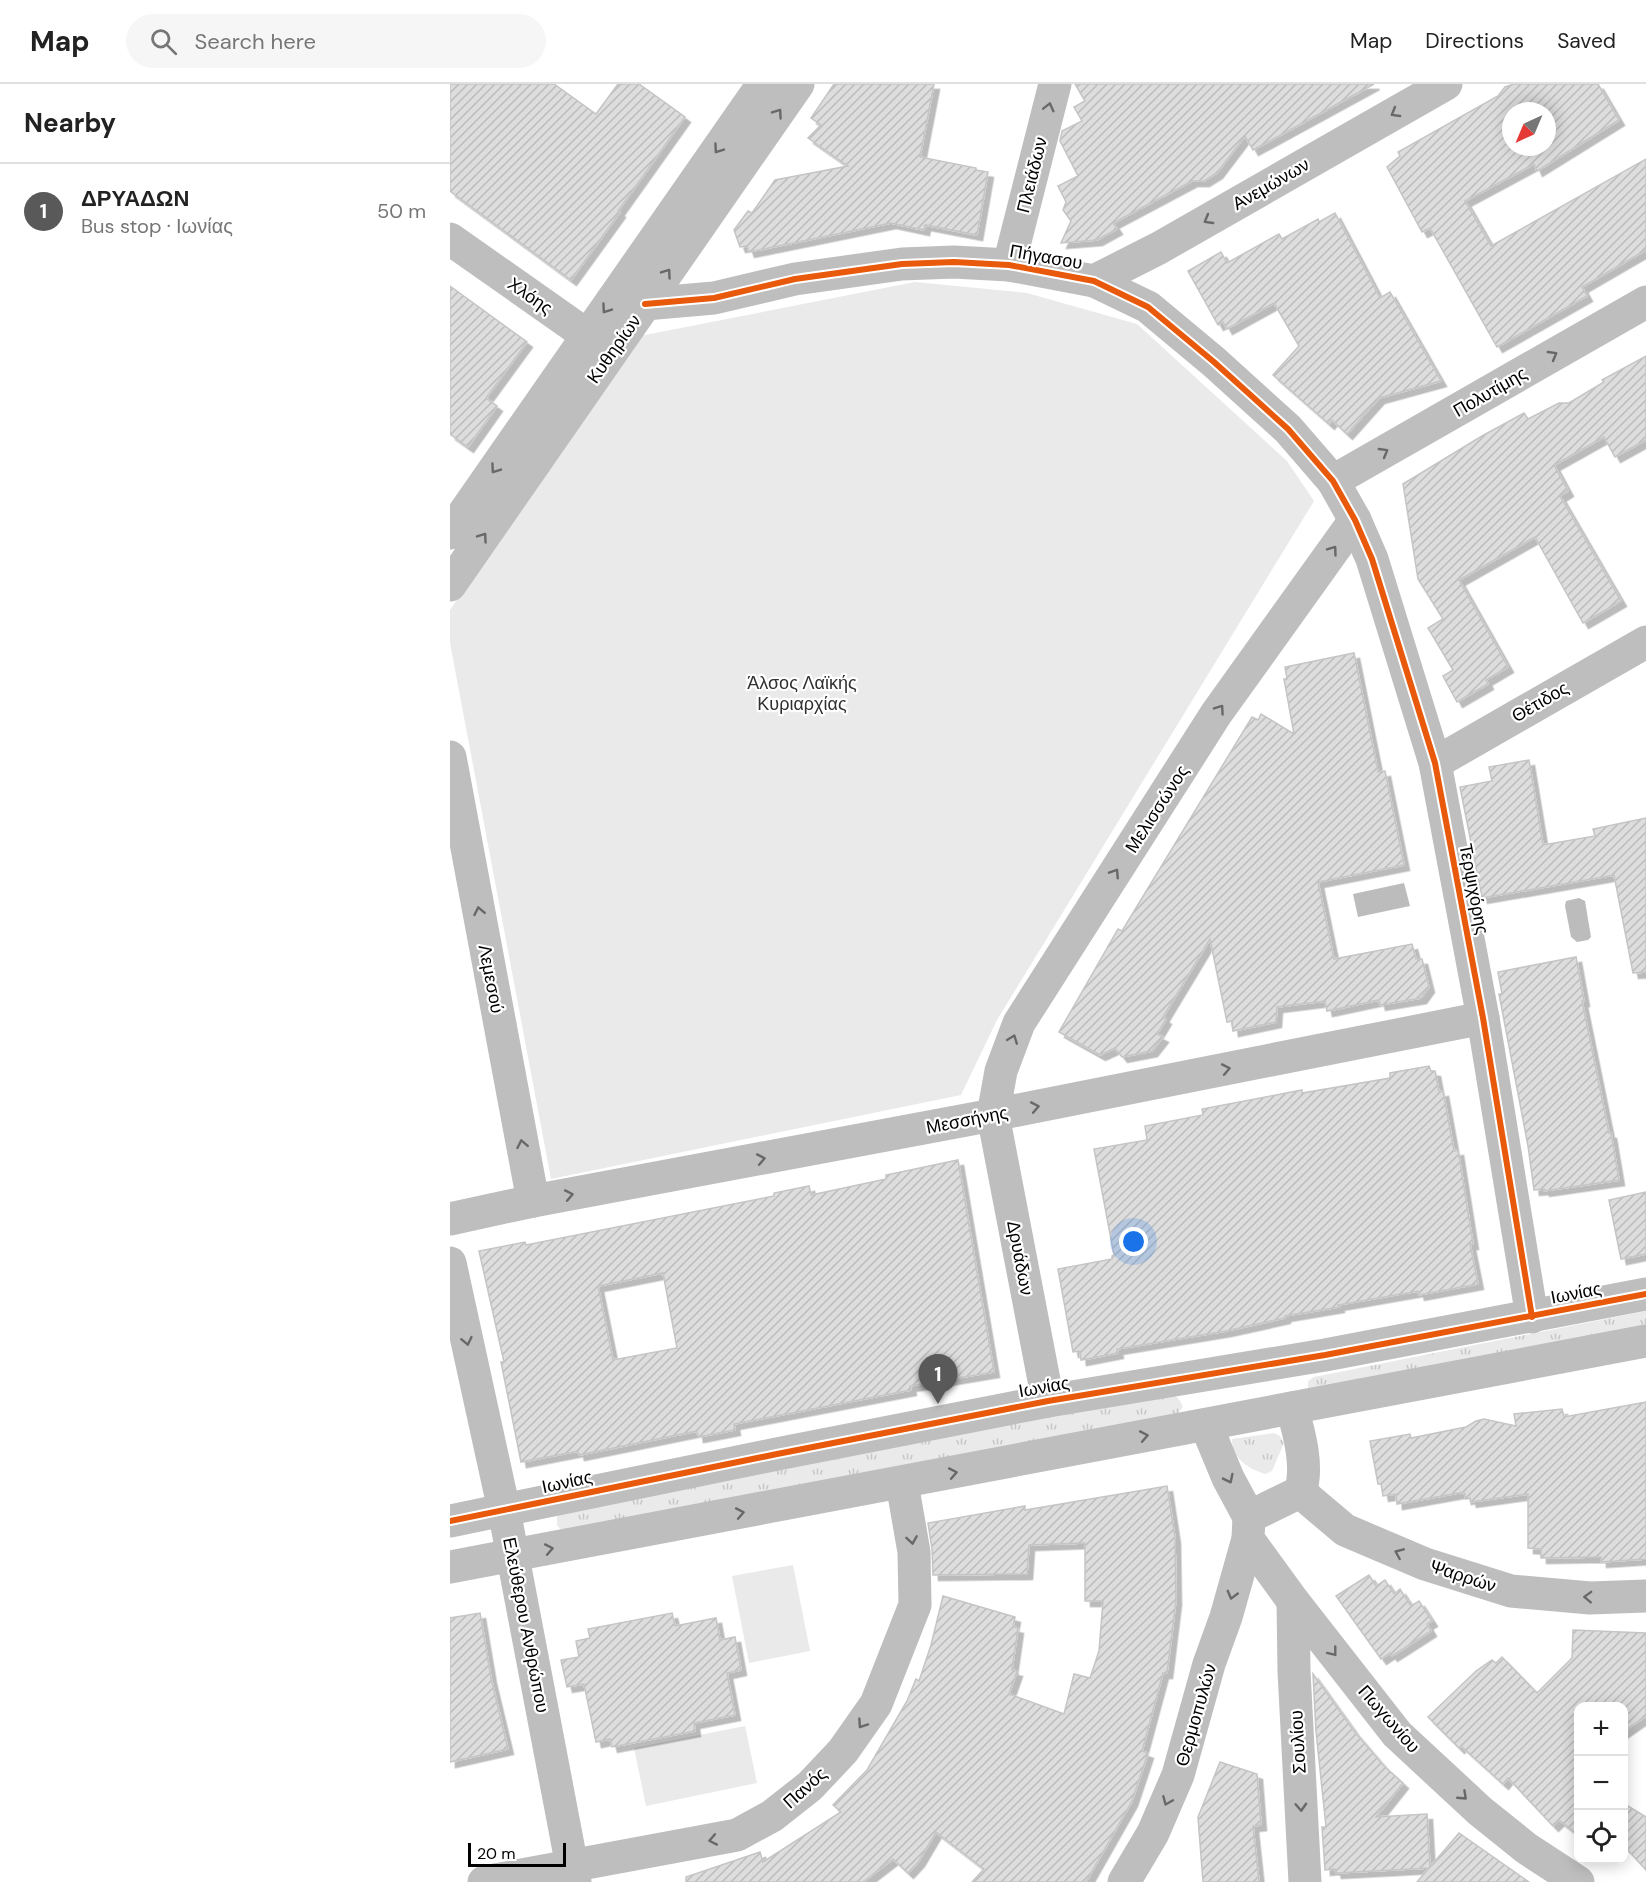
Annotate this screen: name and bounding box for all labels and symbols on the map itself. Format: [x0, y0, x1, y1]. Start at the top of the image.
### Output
one-way arrow [1042, 102, 1055, 112]
north arrow [1502, 102, 1556, 156]
one-way arrow [1391, 106, 1401, 117]
one-way arrow [771, 108, 782, 119]
street label: Πλειάδων [1011, 134, 1053, 216]
one-way arrow [714, 143, 725, 154]
street label: Ανεμώνων [1228, 152, 1314, 216]
one-way arrow [1203, 213, 1214, 225]
street label: Πήγασου [1008, 239, 1084, 275]
one-way arrow [660, 269, 671, 280]
street label: Χλόης [503, 272, 557, 320]
one-way arrow [602, 303, 613, 314]
street label: Κυθηρίων [581, 310, 647, 388]
one-way arrow [1547, 351, 1557, 362]
street label: Πολυτίμης [1449, 361, 1531, 423]
one-way arrow [1378, 448, 1388, 459]
one-way arrow [491, 463, 502, 474]
one-way arrow [476, 532, 487, 543]
one-way arrow [1326, 545, 1337, 556]
park label: Άλσος Λαϊκής Κυριαρχίας [747, 671, 857, 716]
street label: Θέτιδος [1507, 676, 1573, 728]
one-way arrow [1213, 704, 1224, 715]
street label: Μελισσώνος [1120, 760, 1194, 857]
street label: Τερψιχόρης [1453, 842, 1495, 937]
one-way arrow [1108, 869, 1120, 879]
one-way arrow [473, 906, 486, 916]
street label: Λεμεσού [473, 943, 509, 1015]
one-way arrow [1006, 1034, 1019, 1045]
one-way arrow [1221, 1063, 1231, 1076]
street label: Μεσσήνης [924, 1100, 1010, 1140]
one-way arrow [1030, 1101, 1040, 1114]
one-way arrow [516, 1139, 529, 1149]
one-way arrow [755, 1153, 765, 1166]
one-way arrow [564, 1189, 574, 1201]
street label: Δρυάδων [1001, 1219, 1039, 1297]
your location [1119, 1227, 1148, 1256]
street label: Ιωνίας [1549, 1276, 1604, 1310]
one-way arrow [460, 1336, 473, 1346]
pin: 1 [918, 1354, 958, 1404]
street label: Ιωνίας [1017, 1371, 1072, 1403]
one-way arrow [1139, 1430, 1149, 1443]
street label: Ιωνίας [539, 1465, 595, 1499]
one-way arrow [947, 1467, 957, 1480]
one-way arrow [1222, 1472, 1234, 1483]
one-way arrow [735, 1507, 745, 1520]
street label: Ελεύθερου Ανθρώπου [497, 1535, 555, 1715]
one-way arrow [905, 1536, 917, 1545]
one-way arrow [544, 1543, 554, 1556]
one-way arrow [1395, 1548, 1406, 1560]
street label: Ψαρρών [1427, 1554, 1499, 1598]
one-way arrow [1227, 1590, 1240, 1600]
one-way arrow [1583, 1591, 1592, 1604]
one-way arrow [1325, 1645, 1336, 1656]
street label: Θερμοπυλών [1170, 1661, 1222, 1769]
street label: Πωγωνίου [1353, 1680, 1425, 1758]
street label: Σουλίου [1284, 1709, 1312, 1775]
one-way arrow [858, 1717, 869, 1728]
street label: Πανός [778, 1762, 832, 1814]
one-way arrow [1456, 1788, 1467, 1799]
one-way arrow [1162, 1795, 1174, 1806]
one-way arrow [1294, 1802, 1307, 1811]
one-way arrow [708, 1833, 718, 1846]
scale bar [468, 1840, 566, 1868]

